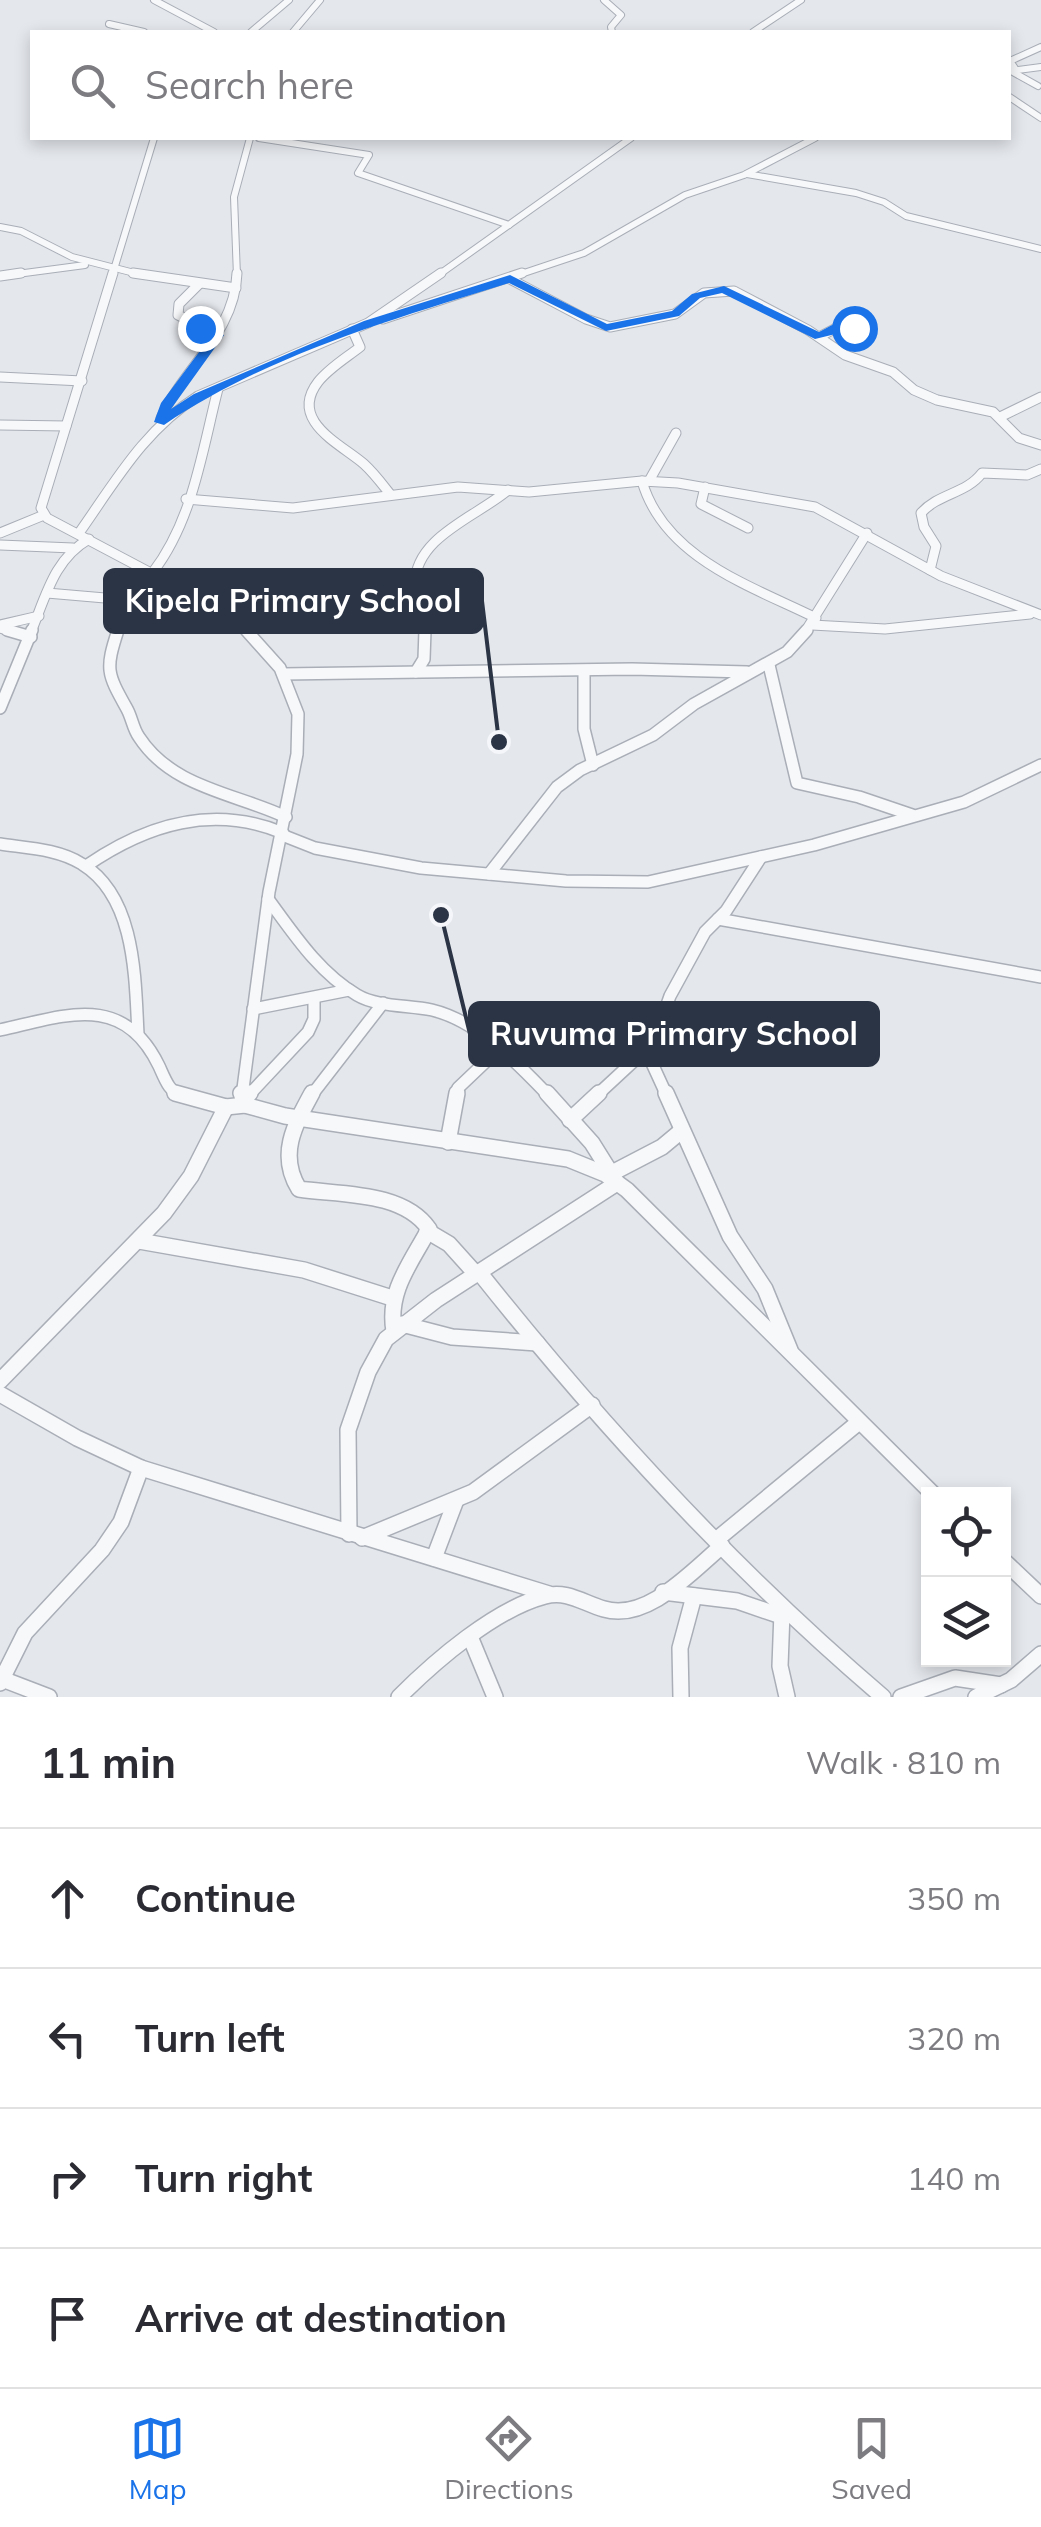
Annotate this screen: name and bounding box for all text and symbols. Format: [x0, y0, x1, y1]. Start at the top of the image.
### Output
search box [30, 30, 1011, 140]
icon: search [65, 58, 120, 113]
text: Search here [145, 61, 354, 109]
route end [178, 306, 224, 352]
route start [832, 306, 878, 352]
callout: Kipela Primary School [105, 570, 482, 632]
text: Kipela Primary School [125, 580, 461, 620]
callout: Ruvuma Primary School [470, 1003, 878, 1065]
text: Ruvuma Primary School [490, 1013, 858, 1053]
map controls [921, 1487, 1011, 1667]
button: locate [921, 1487, 1011, 1577]
button: layers [921, 1577, 1011, 1667]
text: 11 min [40, 1736, 176, 1789]
text: Walk · 810 m [806, 1742, 1001, 1782]
icon: ahead [40, 1871, 95, 1926]
text: Continue [135, 1874, 296, 1922]
text: 350 m [907, 1878, 1001, 1918]
icon: left [40, 2011, 95, 2066]
text: Turn left [135, 2014, 285, 2062]
text: 320 m [907, 2018, 1001, 2058]
icon: right [40, 2151, 95, 2206]
text: Turn right [135, 2154, 312, 2202]
text: 140 m [907, 2158, 1001, 2198]
icon: arrive [40, 2291, 95, 2346]
text: Arrive at destination [135, 2294, 507, 2342]
tab: Map [129, 2411, 186, 2506]
tab: Directions [444, 2411, 574, 2506]
tab: Saved [831, 2411, 912, 2506]

